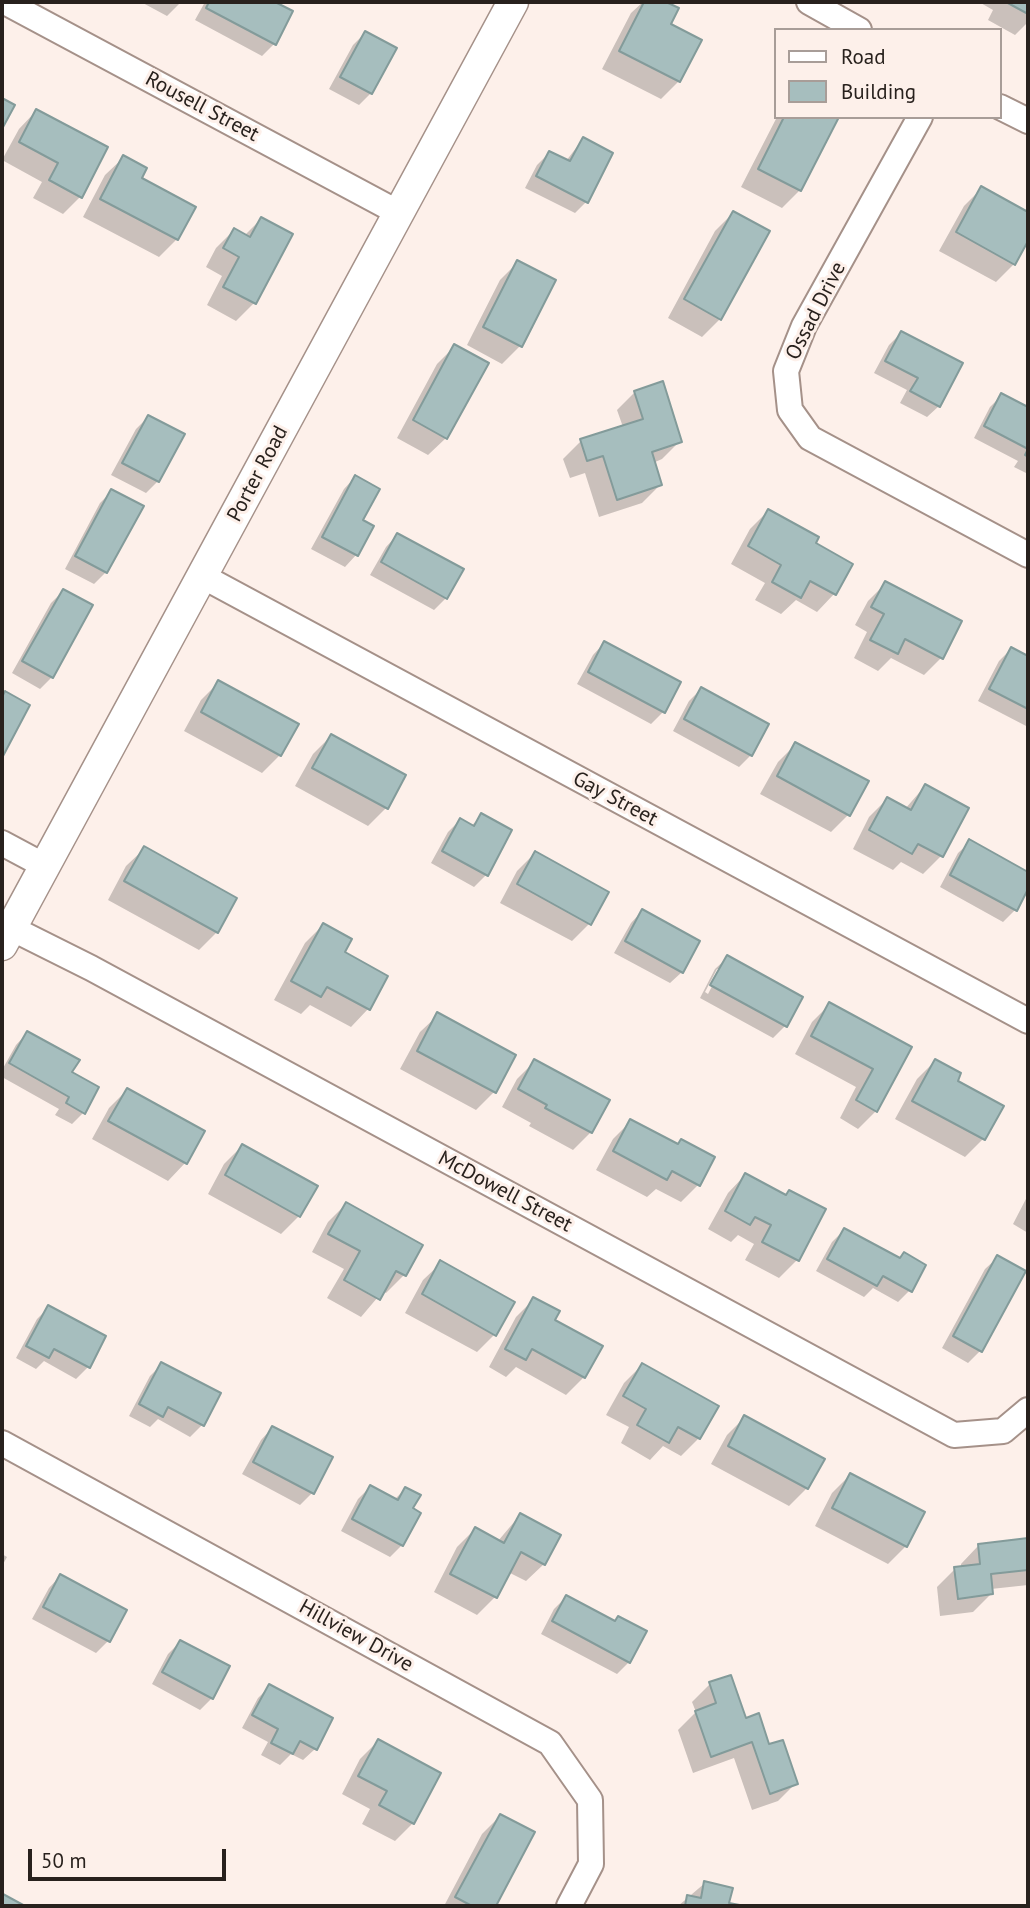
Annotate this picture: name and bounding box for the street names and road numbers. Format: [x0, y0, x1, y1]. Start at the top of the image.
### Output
street label: Rousell Street [141, 67, 263, 147]
street label: Ossad Drive [781, 258, 851, 364]
street label: Porter Road [222, 422, 294, 526]
street label: Gay Street [568, 766, 662, 832]
street label: McDowell Street [434, 1146, 576, 1238]
street label: Hillview Drive [295, 1594, 417, 1678]

